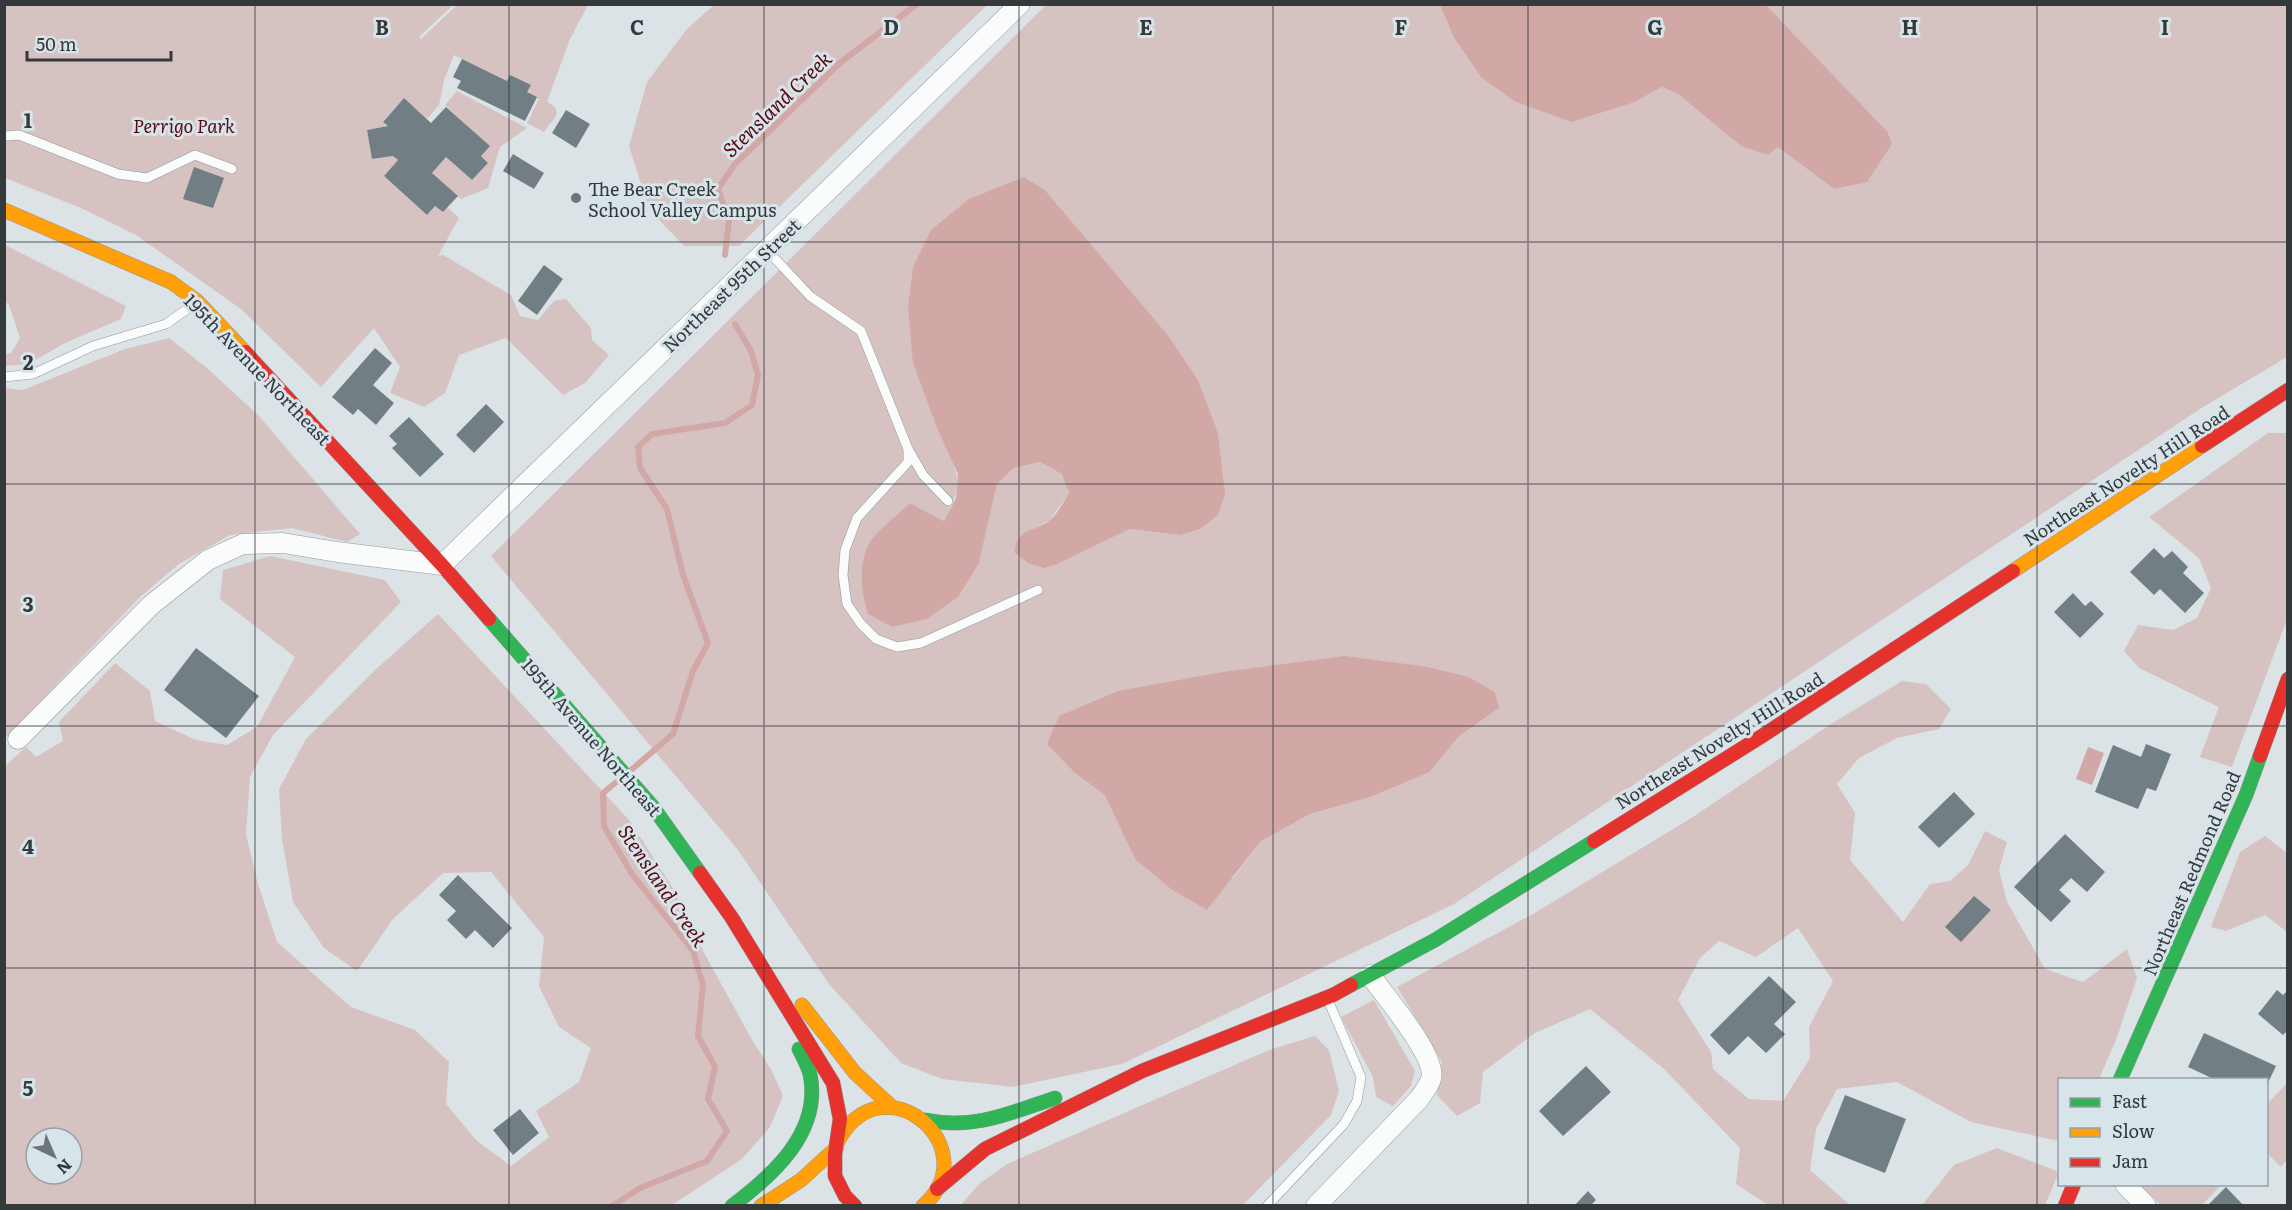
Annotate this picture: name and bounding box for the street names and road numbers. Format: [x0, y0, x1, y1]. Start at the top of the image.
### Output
street label: Northeast 95th Street [656, 211, 807, 358]
street label: 195th Avenue Northeast [178, 287, 338, 451]
street label: Northeast Novelty Hill Road [2018, 398, 2234, 552]
street label: 195th Avenue Northeast [516, 652, 669, 822]
street label: Northeast Novelty Hill Road [1610, 665, 1828, 815]
street label: Northeast Redmond Road [2136, 766, 2246, 980]

